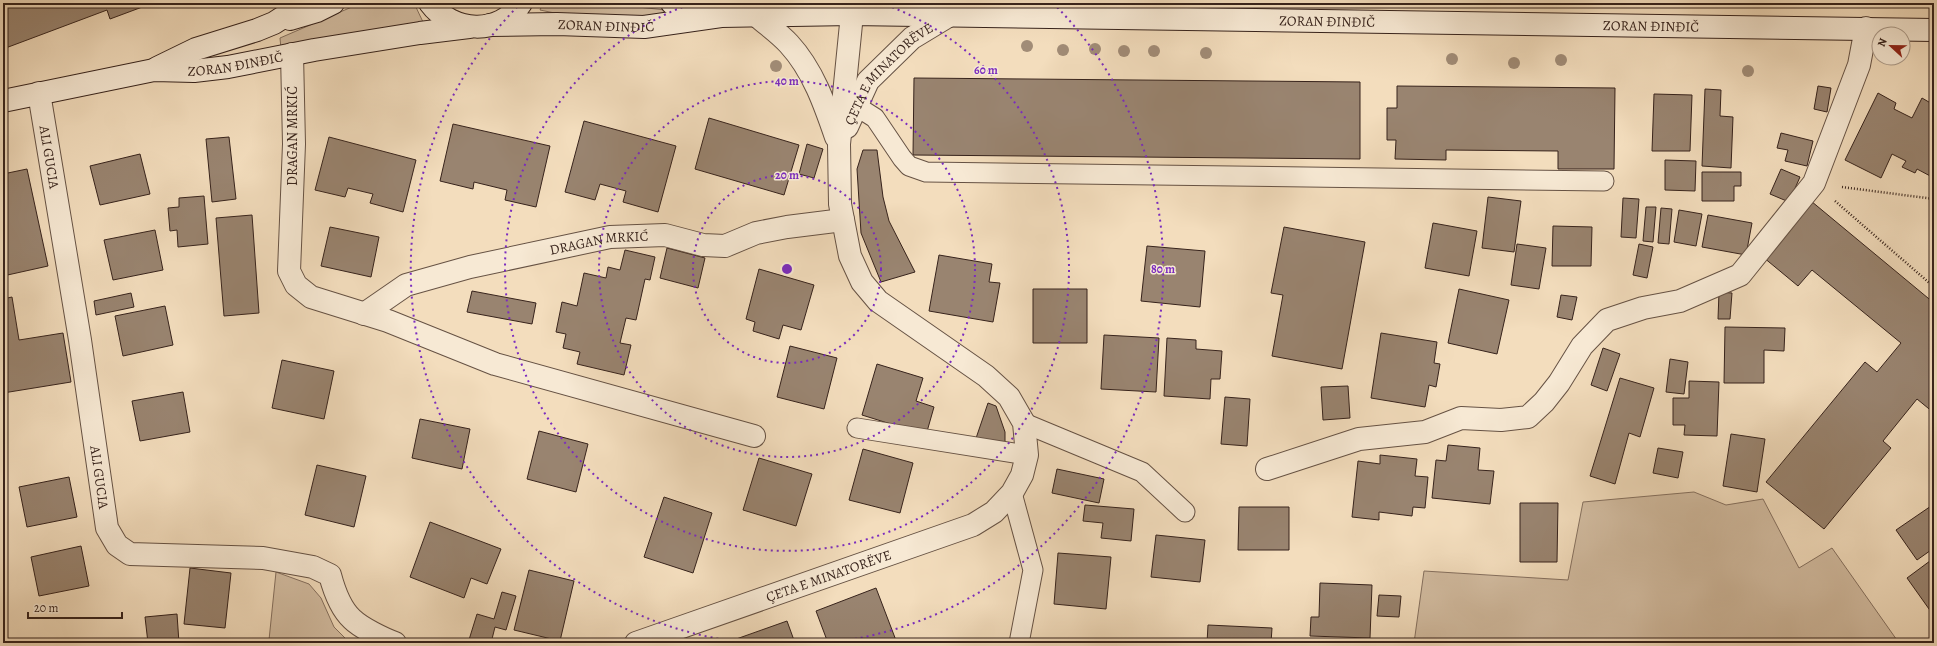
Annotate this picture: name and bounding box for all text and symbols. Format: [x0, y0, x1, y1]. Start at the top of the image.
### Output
street label: ZORAN ĐINĐIČ [1279, 11, 1376, 32]
street label: ZORAN ĐINĐIČ [558, 15, 656, 37]
street label: ZORAN ĐINĐIČ [1603, 16, 1700, 37]
street label: ÇETA E MINATORËVE [840, 18, 937, 128]
north arrow [1871, 26, 1911, 66]
text: N [1874, 36, 1891, 49]
street label: ZORAN ĐINĐIČ [187, 47, 285, 81]
text: 60 m [974, 62, 998, 78]
text: 40 m [775, 73, 799, 89]
street label: DRAGAN MRKIĆ [283, 86, 302, 186]
street label: ALI GUCIA [34, 123, 64, 191]
text: 20 m [775, 167, 799, 183]
street label: DRAGAN MRKIĆ [548, 227, 649, 260]
text: 80 m [1151, 261, 1175, 277]
centre of rings [780, 262, 794, 276]
street label: ALI GUCIA [85, 443, 113, 511]
street label: ÇETA E MINATORËVE [763, 545, 894, 607]
scale bar [28, 594, 122, 620]
text: 20 m [34, 600, 58, 616]

